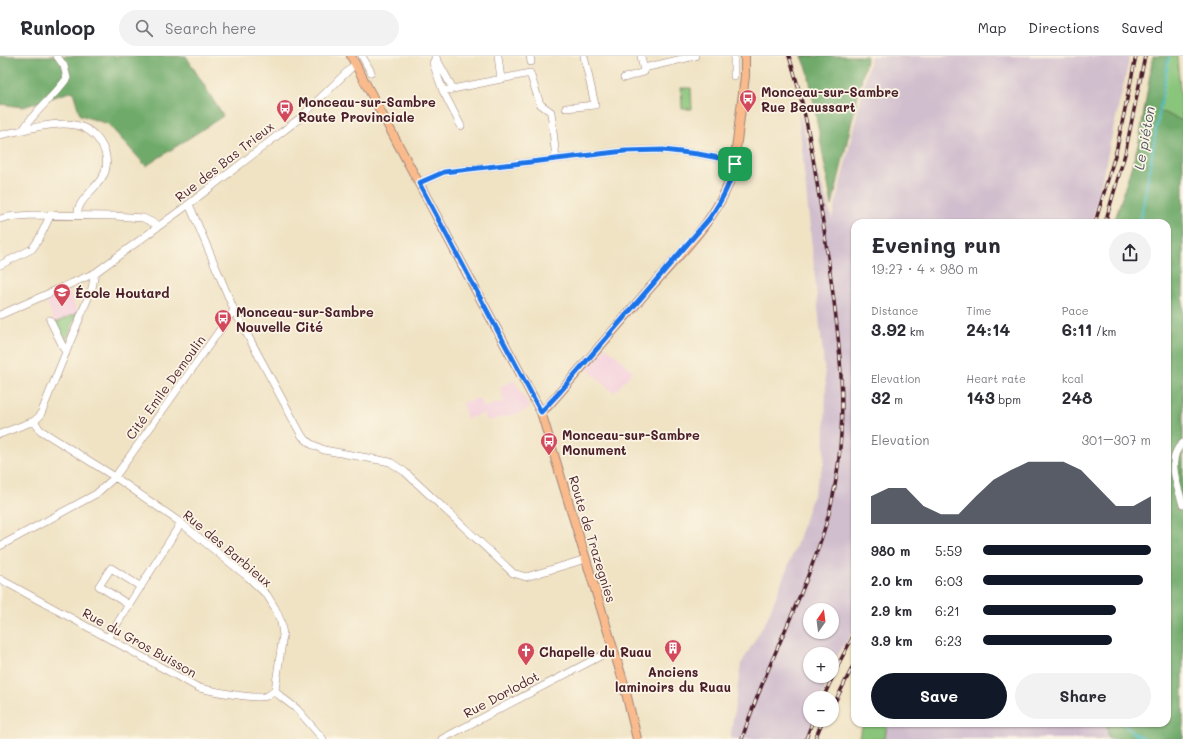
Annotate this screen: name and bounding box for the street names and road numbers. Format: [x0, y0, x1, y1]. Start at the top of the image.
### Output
street label: Rue des Bas Trieux [171, 117, 277, 205]
street label: Cité Emile Demoulin [121, 331, 209, 443]
street label: Route de Trazegnies [566, 474, 620, 604]
street label: Rue des Barbieux [180, 506, 276, 590]
street label: Rue du Gros Buisson [80, 603, 200, 681]
street label: Rue Dorlodot [460, 667, 542, 721]

